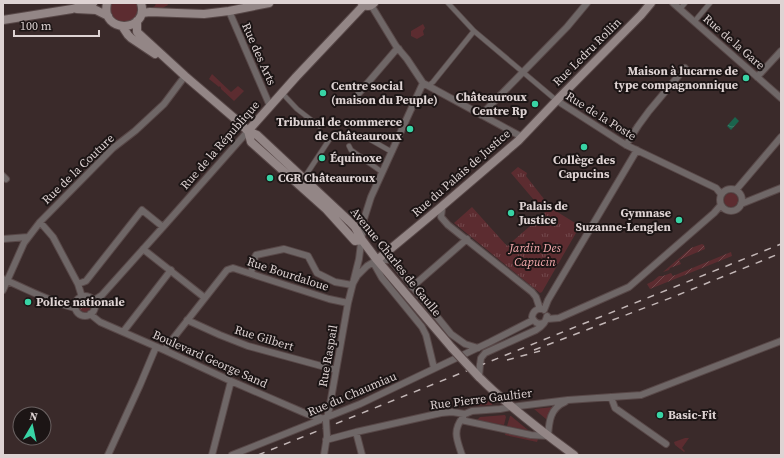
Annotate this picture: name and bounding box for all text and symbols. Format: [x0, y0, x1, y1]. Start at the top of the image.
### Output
street label: Rue de la Gare [700, 11, 768, 73]
scale bar [14, 12, 99, 38]
street label: Rue Ledru Rollin [549, 14, 625, 90]
text: 100 m [20, 18, 52, 34]
street label: Rue des Arts [238, 20, 280, 88]
place label: Maison à lucarne de type compagnonnique [614, 63, 738, 93]
marker: Maison à lucarne de type compagnonnique [741, 73, 751, 83]
place label: Centre social (maison du Peuple) [331, 78, 438, 108]
marker: Centre social (maison du Peuple) [318, 88, 328, 98]
street label: Rue de la Poste [563, 88, 639, 144]
place label: Châteauroux Centre Rp [456, 89, 527, 119]
street label: Rue de la République [177, 97, 263, 193]
marker: Châteauroux Centre Rp [530, 99, 540, 109]
place label: Tribunal de commerce de Châteauroux [276, 114, 402, 144]
marker: Tribunal de commerce de Châteauroux [405, 124, 415, 134]
street label: Rue du Palais de Justice [408, 126, 514, 220]
street label: Rue de la Couture [38, 130, 118, 208]
marker: Collège des Capucins [579, 142, 589, 152]
place label: Équinoxe [330, 150, 382, 166]
place label: Collège des Capucins [553, 152, 616, 182]
marker: Équinoxe [317, 153, 327, 163]
place label: CGR Châteauroux [278, 170, 376, 186]
marker: CGR Châteauroux [265, 173, 275, 183]
place label: Palais de Justice [518, 198, 568, 228]
street label: Avenue Charles de Gaulle [347, 204, 445, 320]
place label: Gymnase Suzanne-Lenglen [576, 205, 672, 235]
marker: Palais de Justice [506, 208, 516, 218]
marker: Gymnase Suzanne-Lenglen [674, 215, 684, 225]
park label: Jardin Des Capucin [507, 240, 561, 270]
street label: Rue Bourdaloue [245, 253, 331, 295]
place label: Police nationale [36, 294, 125, 310]
marker: Police nationale [23, 297, 33, 307]
street label: Rue Gilbert [232, 321, 296, 355]
street label: Rue Raspail [315, 323, 341, 388]
street label: Boulevard George Sand [150, 326, 270, 392]
street label: Rue du Chaumiau [305, 368, 399, 420]
street label: Rue Pierre Gaultier [429, 385, 533, 413]
north arrow [12, 406, 52, 446]
place label: Basic-Fit [668, 407, 717, 423]
text: N [28, 409, 39, 425]
marker: Basic-Fit [655, 410, 665, 420]

